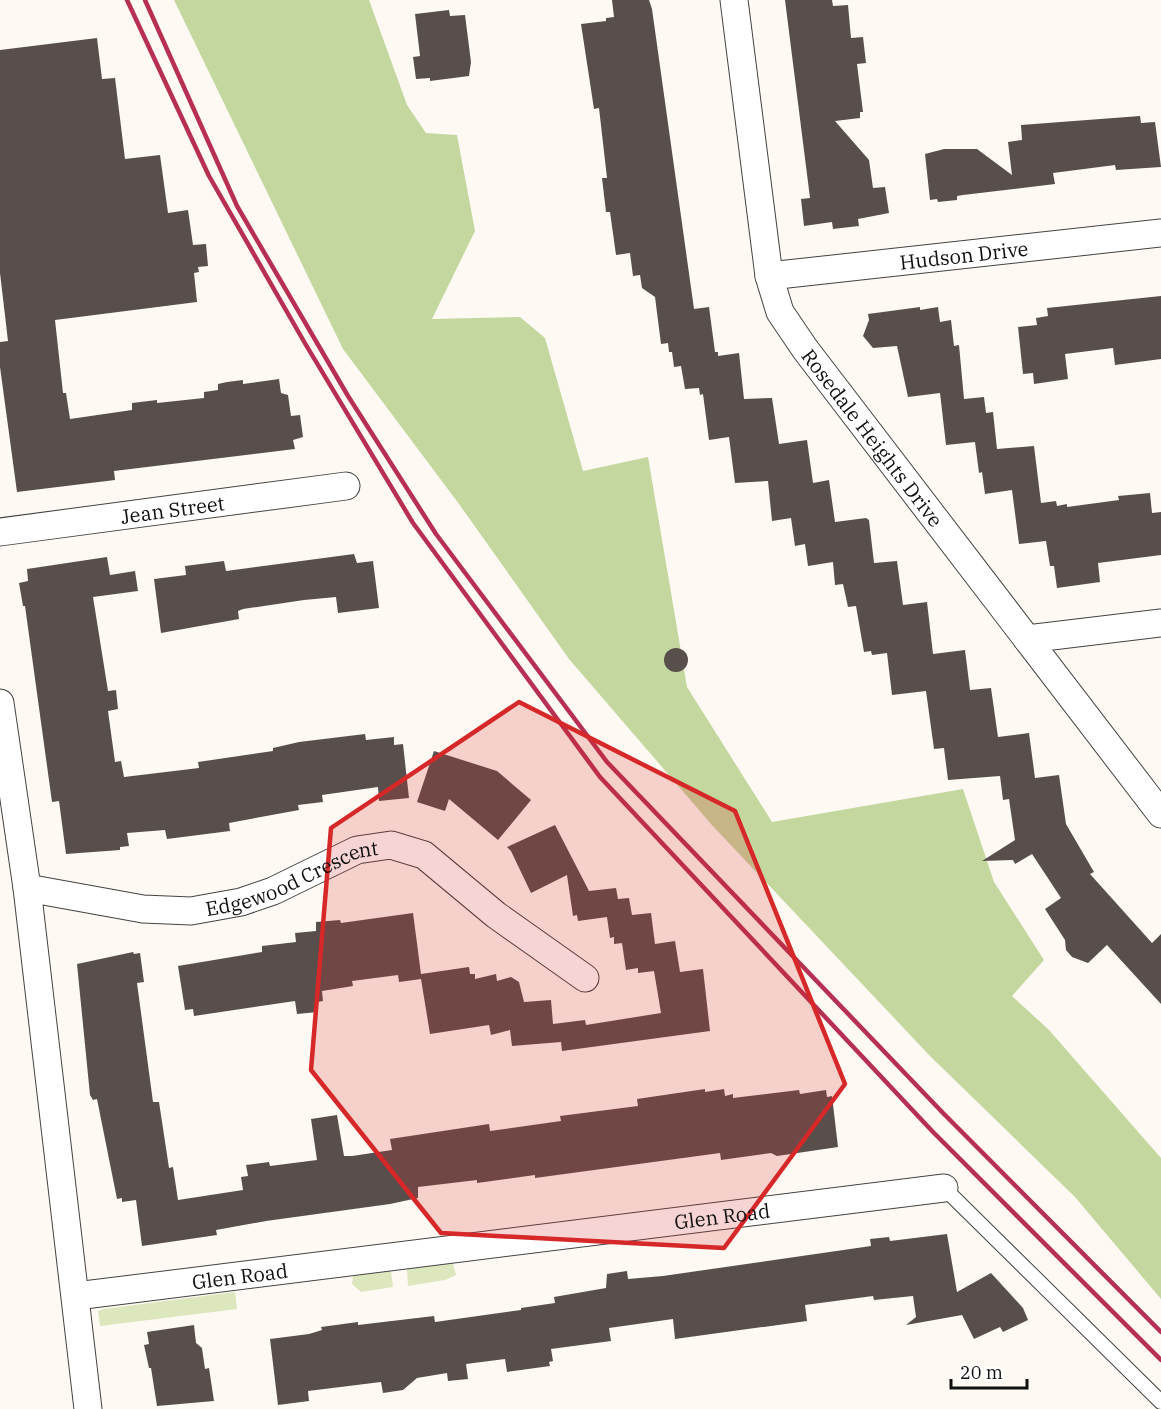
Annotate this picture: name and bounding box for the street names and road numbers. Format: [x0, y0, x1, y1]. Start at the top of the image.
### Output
street label: Hudson Drive [898, 234, 1030, 275]
street label: Rosedale Heights Drive [796, 343, 950, 532]
street label: Jean Street [119, 489, 226, 529]
street label: Edgewood Crescent [203, 834, 380, 922]
street label: Glen Road [673, 1196, 771, 1235]
street label: Glen Road [190, 1256, 289, 1295]

